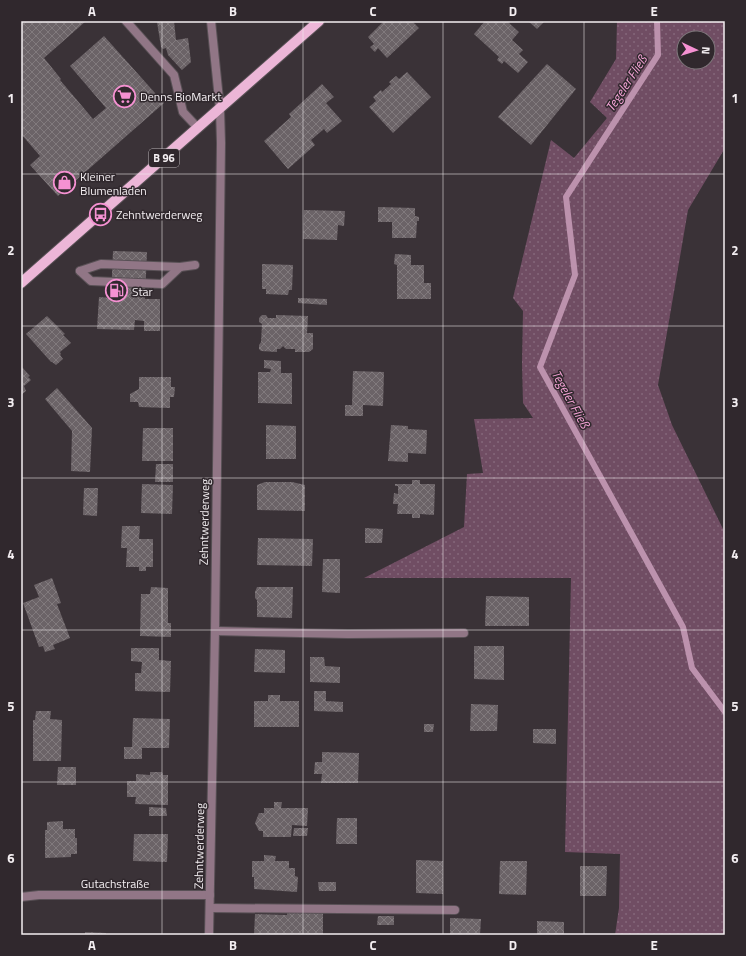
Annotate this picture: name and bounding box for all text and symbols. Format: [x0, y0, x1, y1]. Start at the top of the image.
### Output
text: A [88, 1, 96, 21]
text: B [229, 1, 237, 21]
text: C [369, 1, 377, 21]
text: D [509, 1, 517, 21]
text: E [650, 1, 658, 21]
north arrow [676, 30, 716, 70]
text: N [698, 46, 714, 55]
water label: Tegeler Fließ [600, 50, 652, 115]
supermarket icon: Denns BioMarkt [112, 83, 138, 109]
place label: Denns BioMarkt [140, 87, 222, 106]
text: 1 [7, 88, 15, 108]
text: 1 [731, 88, 739, 108]
road number: B 96 [149, 149, 179, 167]
place label: Kleiner Blumenladen [80, 167, 147, 200]
shop icon: Kleiner Blumenladen [51, 170, 77, 196]
bus stop icon: Zehntwerderweg [87, 201, 113, 227]
place label: Zehntwerderweg [116, 205, 202, 224]
text: 2 [7, 240, 15, 260]
text: 2 [731, 240, 739, 260]
fuel station icon: Star [104, 278, 130, 304]
place label: Star [132, 282, 153, 301]
water label: Tegeler Fließ [547, 366, 596, 433]
text: 3 [7, 392, 15, 412]
text: 3 [731, 392, 739, 412]
street label: Zehntwerderweg [194, 479, 214, 565]
text: 4 [7, 544, 15, 564]
text: 4 [731, 544, 739, 564]
text: 5 [7, 696, 15, 716]
text: 5 [731, 696, 739, 716]
street label: Zehntwerderweg [189, 803, 209, 889]
text: 6 [7, 848, 15, 868]
text: 6 [731, 848, 739, 868]
street label: Gutachstraße [81, 874, 149, 893]
text: A [88, 935, 96, 955]
text: B [229, 935, 237, 955]
text: C [369, 935, 377, 955]
text: D [509, 935, 517, 955]
text: E [650, 935, 658, 955]

